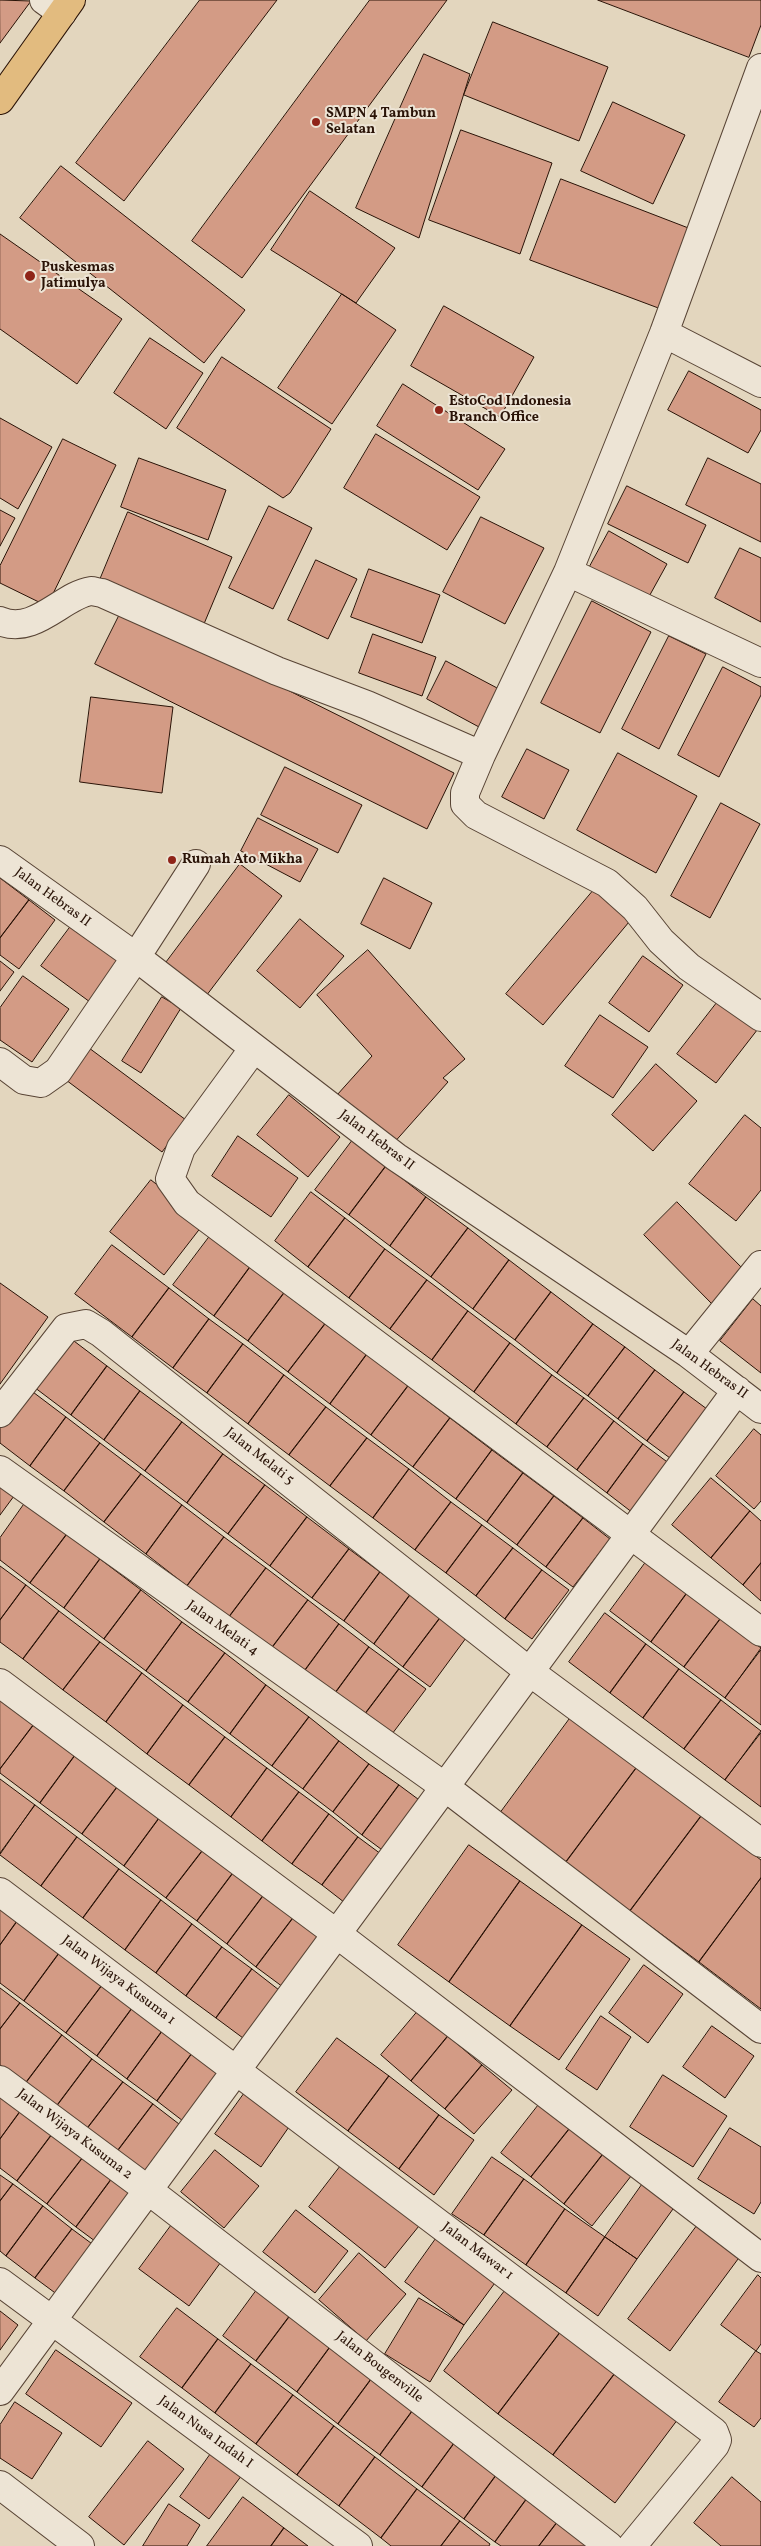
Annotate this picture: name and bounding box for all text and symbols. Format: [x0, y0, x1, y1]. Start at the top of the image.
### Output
place label: SMPN 4 Tambun Selatan [326, 106, 436, 138]
marker: SMPN 4 Tambun Selatan [310, 116, 322, 128]
place label: Puskesmas Jatimulya [41, 260, 114, 292]
marker: Puskesmas Jatimulya [23, 269, 37, 283]
place label: EstoCod Indonesia Branch Office [449, 394, 571, 427]
marker: EstoCod Indonesia Branch Office [433, 404, 445, 416]
place label: Rumah Ato Mikha [182, 852, 303, 868]
marker: Rumah Ato Mikha [166, 854, 178, 866]
street label: Jalan Hebras II [11, 865, 93, 931]
street label: Jalan Hebras II [335, 1107, 417, 1175]
street label: Jalan Hebras II [668, 1337, 750, 1403]
street label: Jalan Melati 5 [221, 1425, 297, 1489]
street label: Jalan Melati 4 [183, 1598, 261, 1660]
street label: Jalan Wijaya Kusuma 1 [58, 1933, 178, 2029]
street label: Jalan Wijaya Kusuma 2 [13, 2086, 135, 2184]
street label: Jalan Mawar 1 [438, 2220, 516, 2284]
street label: Jalan Bougenville [332, 2329, 426, 2407]
street label: Jalan Nusa Indah I [155, 2393, 255, 2473]

